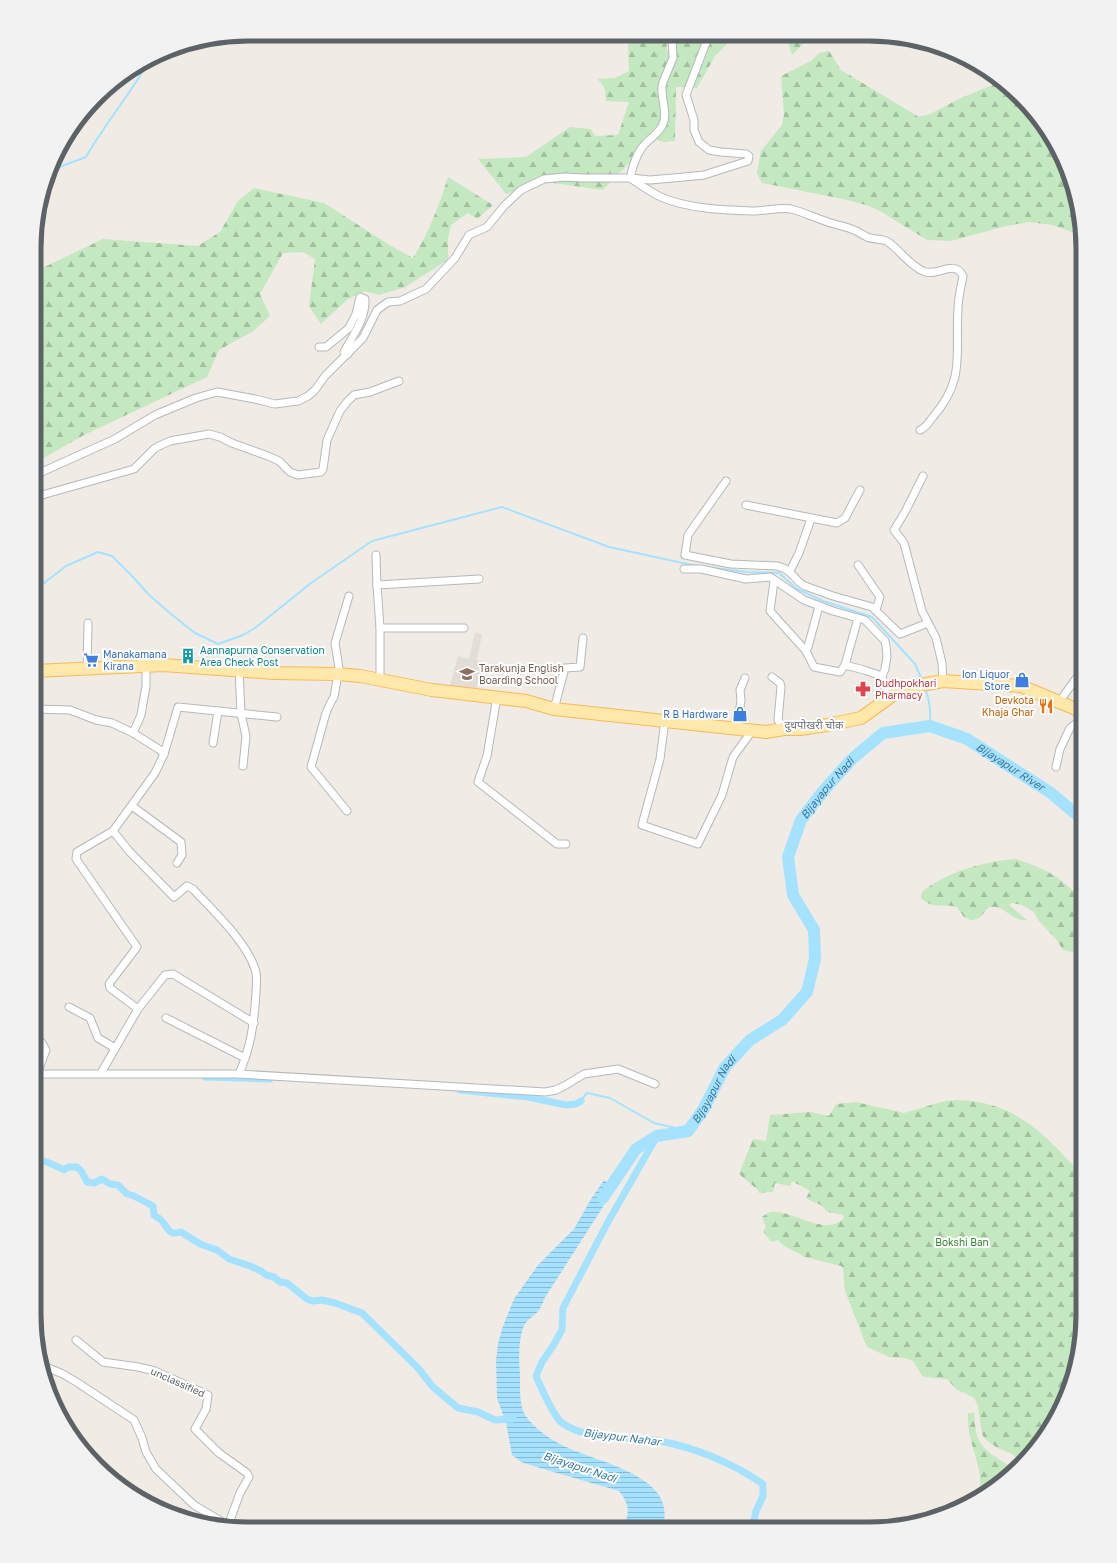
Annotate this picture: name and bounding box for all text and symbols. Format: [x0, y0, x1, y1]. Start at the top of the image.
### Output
place label: Aannapurna Conservation Area Check Post [200, 644, 325, 668]
building icon: Aannapurna Conservation Area Check Post [179, 647, 197, 665]
place label: Manakamana Kirana [103, 648, 167, 672]
supermarket icon: Manakamana Kirana [82, 651, 100, 669]
place label: Tarakunja English Boarding School [479, 662, 564, 686]
school or university icon: Tarakunja English Boarding School [458, 665, 476, 683]
place label: Ion Liquor Store [962, 668, 1010, 692]
shop icon: Ion Liquor Store [1013, 671, 1031, 689]
place label: Dudhpokhari Pharmacy [875, 677, 937, 701]
pharmacy icon: Dudhpokhari Pharmacy [854, 680, 872, 698]
place label: Devkota Khaja Ghar [982, 694, 1034, 718]
restaurant icon: Devkota Khaja Ghar [1037, 697, 1055, 715]
shop icon: R B Hardware [731, 705, 749, 723]
place label: R B Hardware [663, 708, 728, 720]
district label: दुधपोखरी चोक [784, 718, 844, 733]
water label: Bijayapur River [974, 740, 1049, 794]
water label: Bijayapur Nadi [797, 753, 858, 821]
water label: Bijayapur Nadi [689, 1051, 739, 1126]
park label: Bokshi Ban [935, 1236, 989, 1248]
street label: unclassified [149, 1365, 207, 1399]
water label: Bijaypur Nahar [583, 1425, 663, 1449]
water label: Bijayapur Nadi [542, 1449, 620, 1486]

